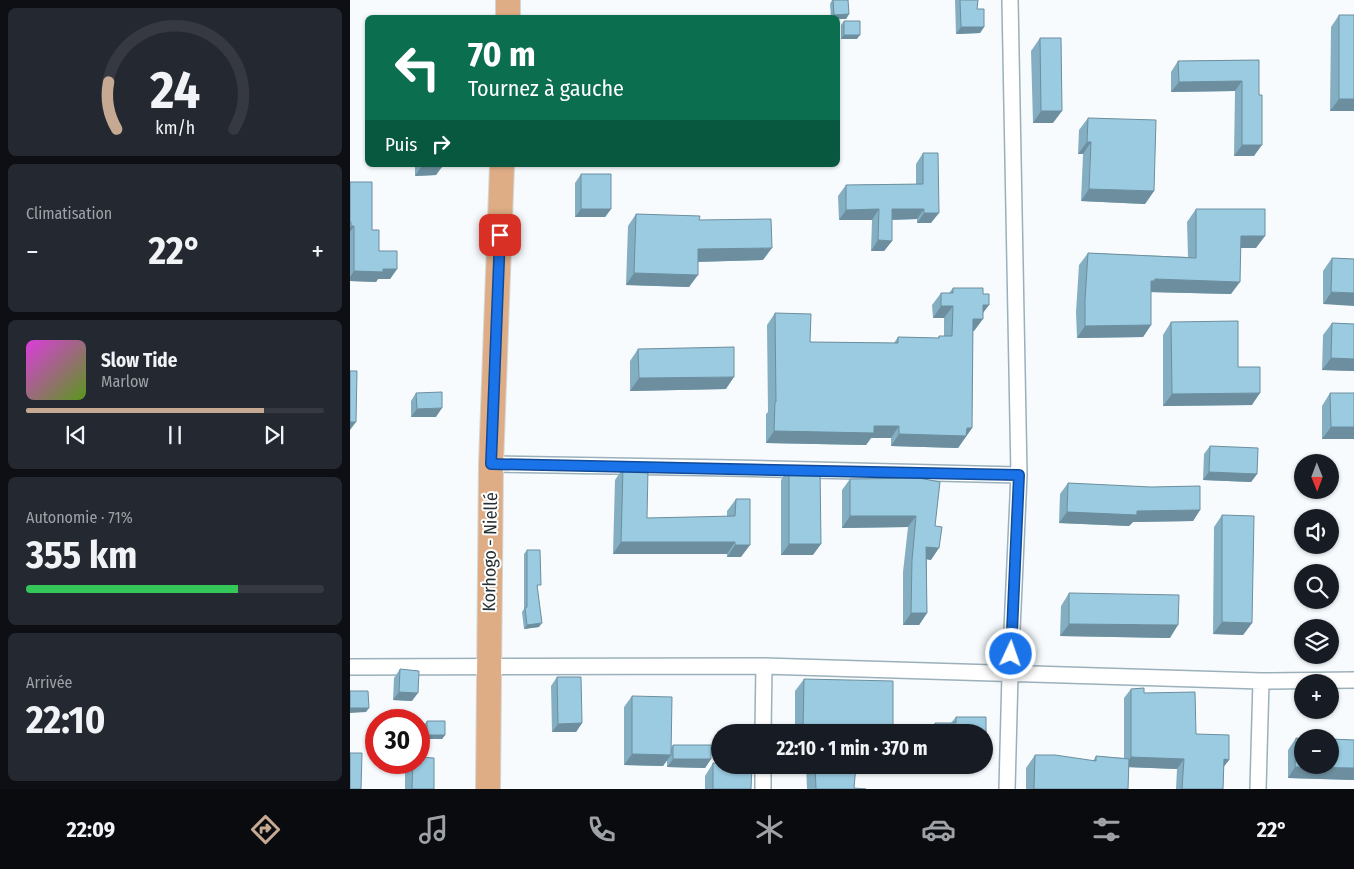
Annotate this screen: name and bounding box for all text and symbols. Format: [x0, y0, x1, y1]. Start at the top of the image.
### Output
text: 70 m [468, 33, 536, 75]
icon: left [385, 35, 450, 100]
text: 24 [149, 59, 200, 122]
text: Tournez à gauche [468, 75, 624, 102]
text: km/h [155, 117, 195, 139]
icon: right [427, 130, 455, 158]
text: Puis [385, 133, 417, 156]
text: Climatisation [26, 204, 112, 223]
pin [479, 214, 521, 256]
icon: arrive [486, 221, 514, 249]
text: 22° [148, 228, 201, 274]
text: − [26, 235, 39, 268]
text: + [311, 235, 324, 268]
text: Slow Tide [101, 349, 177, 372]
text: Marlow [101, 372, 149, 391]
icon: previous [62, 421, 90, 449]
icon: pause [161, 421, 189, 449]
icon: next [260, 421, 288, 449]
north arrow [1294, 454, 1339, 499]
map controls [1294, 454, 1339, 774]
street label: Korhogo - Niellé [478, 492, 502, 612]
text: Autonomie · 71% [26, 508, 133, 527]
button: sound [1294, 509, 1339, 554]
text: 355 km [26, 532, 137, 578]
button: search [1294, 564, 1339, 609]
button: layers [1294, 619, 1339, 664]
position arrow [984, 627, 1036, 679]
text: Arrivée [26, 673, 72, 692]
button: + [1294, 674, 1339, 719]
text: 22:10 [26, 697, 105, 743]
speed limit sign: 30 [365, 709, 430, 774]
button: − [1294, 729, 1339, 774]
text: 22:10 · 1 min · 370 m [776, 737, 928, 760]
icon: directions [248, 812, 283, 847]
icon: music [416, 812, 451, 847]
icon: phone [584, 812, 619, 847]
icon: climate [752, 812, 787, 847]
icon: car [921, 812, 956, 847]
icon: filters [1089, 812, 1124, 847]
text: 22:09 [67, 816, 115, 843]
text: 22° [1257, 816, 1287, 843]

